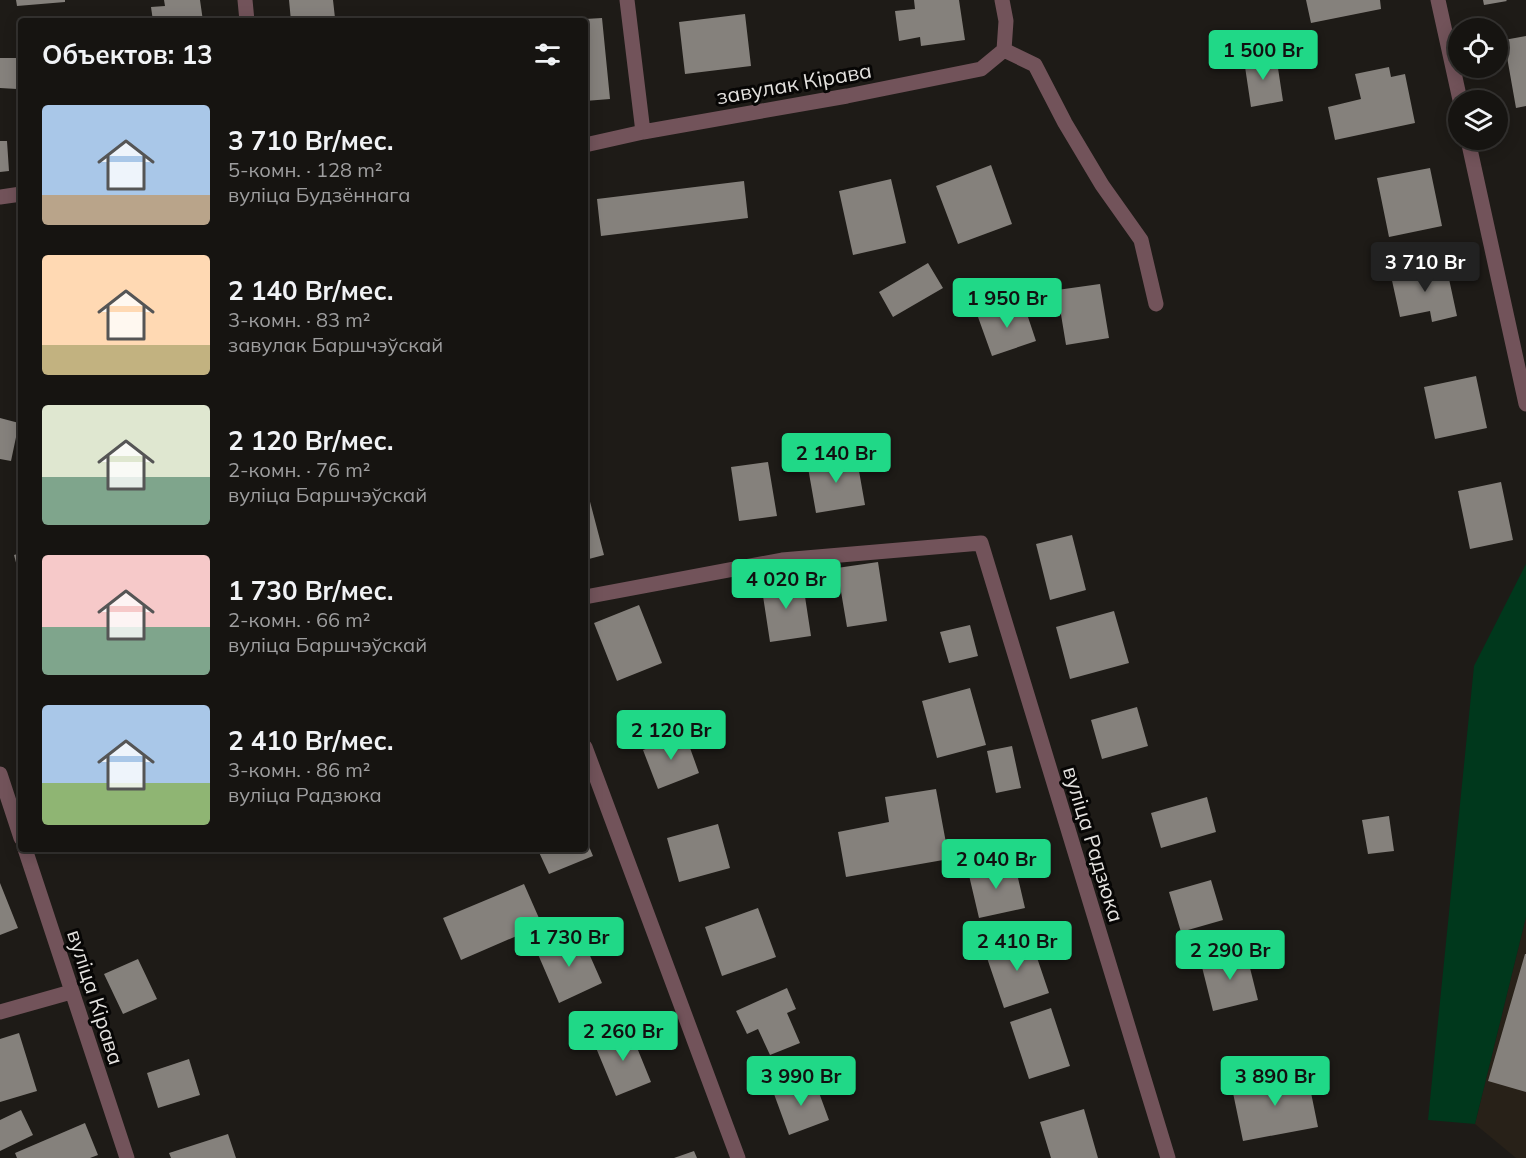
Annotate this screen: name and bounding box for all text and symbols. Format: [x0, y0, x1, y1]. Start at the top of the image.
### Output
map controls [1448, 18, 1508, 150]
button: locate [1448, 18, 1508, 78]
pin: 1 500 Br [1201, 30, 1325, 81]
text: 1 500 Br [1223, 37, 1303, 62]
text: Объектов: 13 [42, 38, 213, 71]
icon: filters [531, 38, 564, 71]
street label: завулак Кірава [714, 57, 874, 109]
button: layers [1448, 90, 1508, 150]
text: 3 710 Br/мес. [228, 124, 394, 157]
icon: home [90, 129, 162, 201]
text: 5-комн. · 128 m² [228, 157, 382, 182]
text: вуліца Будзённага [228, 182, 410, 207]
pin: 3 710 Br [1363, 242, 1487, 293]
text: 3 710 Br [1385, 249, 1465, 274]
text: 2 140 Br/мес. [228, 274, 394, 307]
pin: 1 950 Br [945, 278, 1069, 329]
icon: home [90, 279, 162, 351]
text: 1 950 Br [967, 285, 1047, 310]
text: 3-комн. · 83 m² [228, 307, 370, 332]
text: завулак Баршчэўскай [228, 332, 443, 357]
text: 2 120 Br/мес. [228, 424, 394, 457]
icon: home [90, 429, 162, 501]
pin: 2 140 Br [774, 433, 898, 484]
text: 2 140 Br [796, 440, 876, 465]
text: 2-комн. · 76 m² [228, 457, 370, 482]
text: вуліца Баршчэўскай [228, 482, 427, 507]
pin: 4 020 Br [724, 559, 848, 610]
text: 4 020 Br [746, 566, 826, 591]
text: 1 730 Br/мес. [228, 574, 394, 607]
icon: home [90, 579, 162, 651]
text: 2-комн. · 66 m² [228, 607, 370, 632]
text: вуліца Баршчэўскай [228, 632, 427, 657]
pin: 2 120 Br [609, 710, 733, 761]
text: 2 120 Br [631, 717, 711, 742]
text: 2 410 Br/мес. [228, 724, 394, 757]
icon: home [90, 729, 162, 801]
text: 3-комн. · 86 m² [228, 757, 370, 782]
street label: вуліца Радзюка [1058, 763, 1130, 925]
text: вуліца Радзюка [228, 782, 382, 807]
pin: 2 040 Br [934, 839, 1058, 890]
text: 2 040 Br [956, 846, 1036, 871]
pin: 1 730 Br [507, 917, 631, 968]
pin: 2 410 Br [955, 921, 1079, 972]
text: 1 730 Br [529, 924, 609, 949]
street label: вуліца Кірава [62, 926, 130, 1068]
text: 2 410 Br [977, 928, 1057, 953]
pin: 2 290 Br [1168, 930, 1292, 981]
text: 2 290 Br [1190, 937, 1270, 962]
pin: 2 260 Br [561, 1011, 685, 1062]
text: 2 260 Br [583, 1018, 663, 1043]
pin: 3 990 Br [739, 1056, 863, 1107]
pin: 3 890 Br [1213, 1056, 1337, 1107]
text: 3 990 Br [761, 1063, 841, 1088]
text: 3 890 Br [1235, 1063, 1315, 1088]

